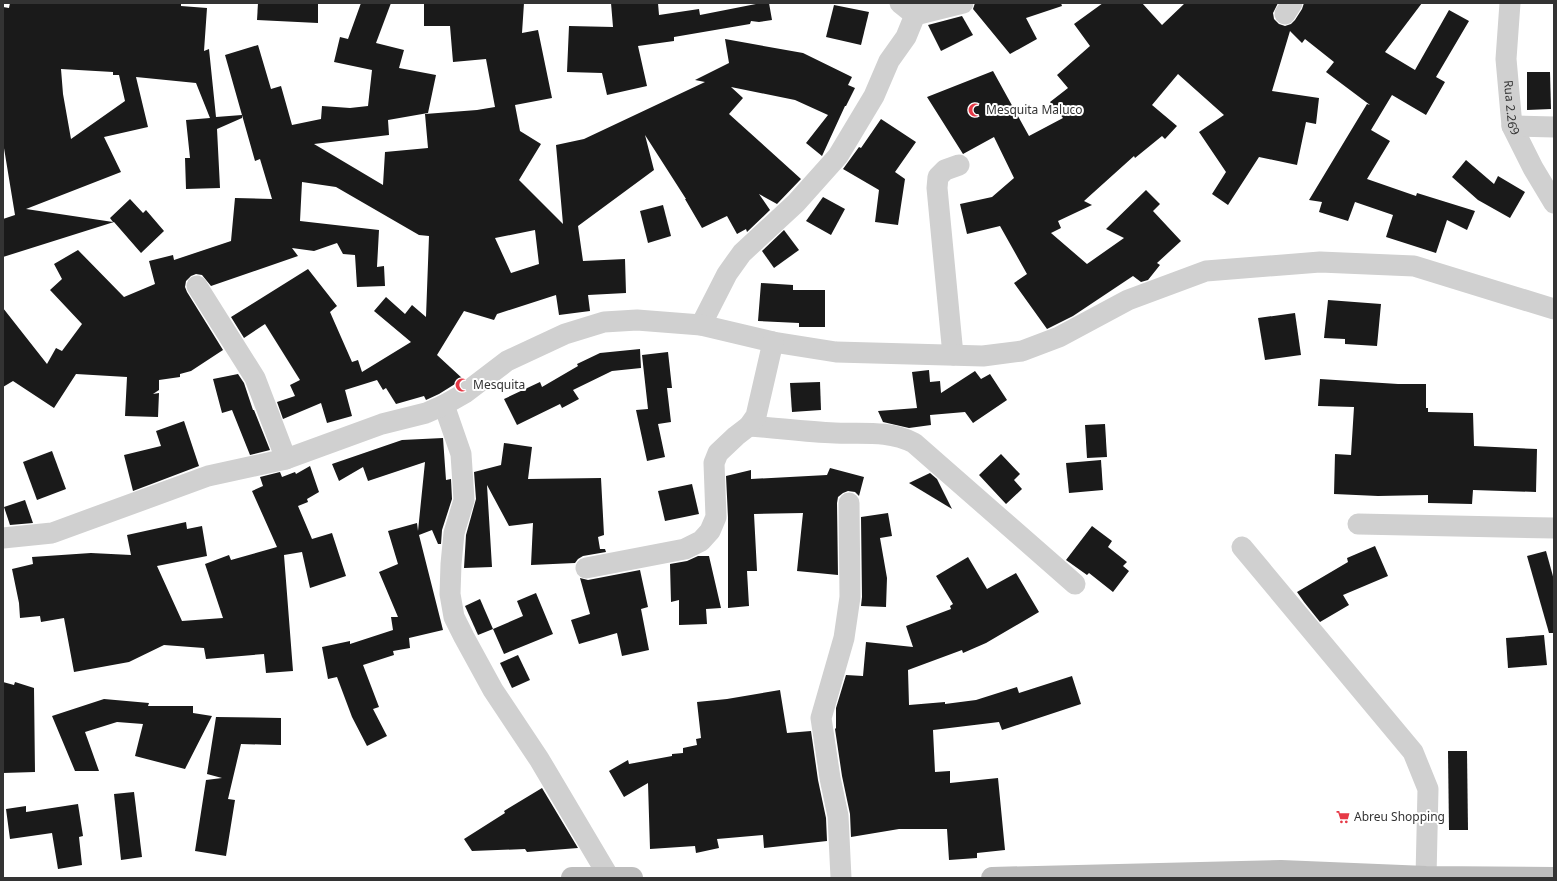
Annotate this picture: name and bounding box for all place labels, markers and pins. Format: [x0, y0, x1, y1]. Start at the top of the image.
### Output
place label: Mesquita Maluco [986, 101, 1083, 118]
mosque icon: Mesquita Maluco [967, 102, 983, 118]
place label: Mesquita [473, 376, 525, 393]
mosque icon: Mesquita [454, 377, 470, 393]
place label: Abreu Shopping [1354, 808, 1445, 825]
supermarket icon: Abreu Shopping [1335, 809, 1351, 825]

